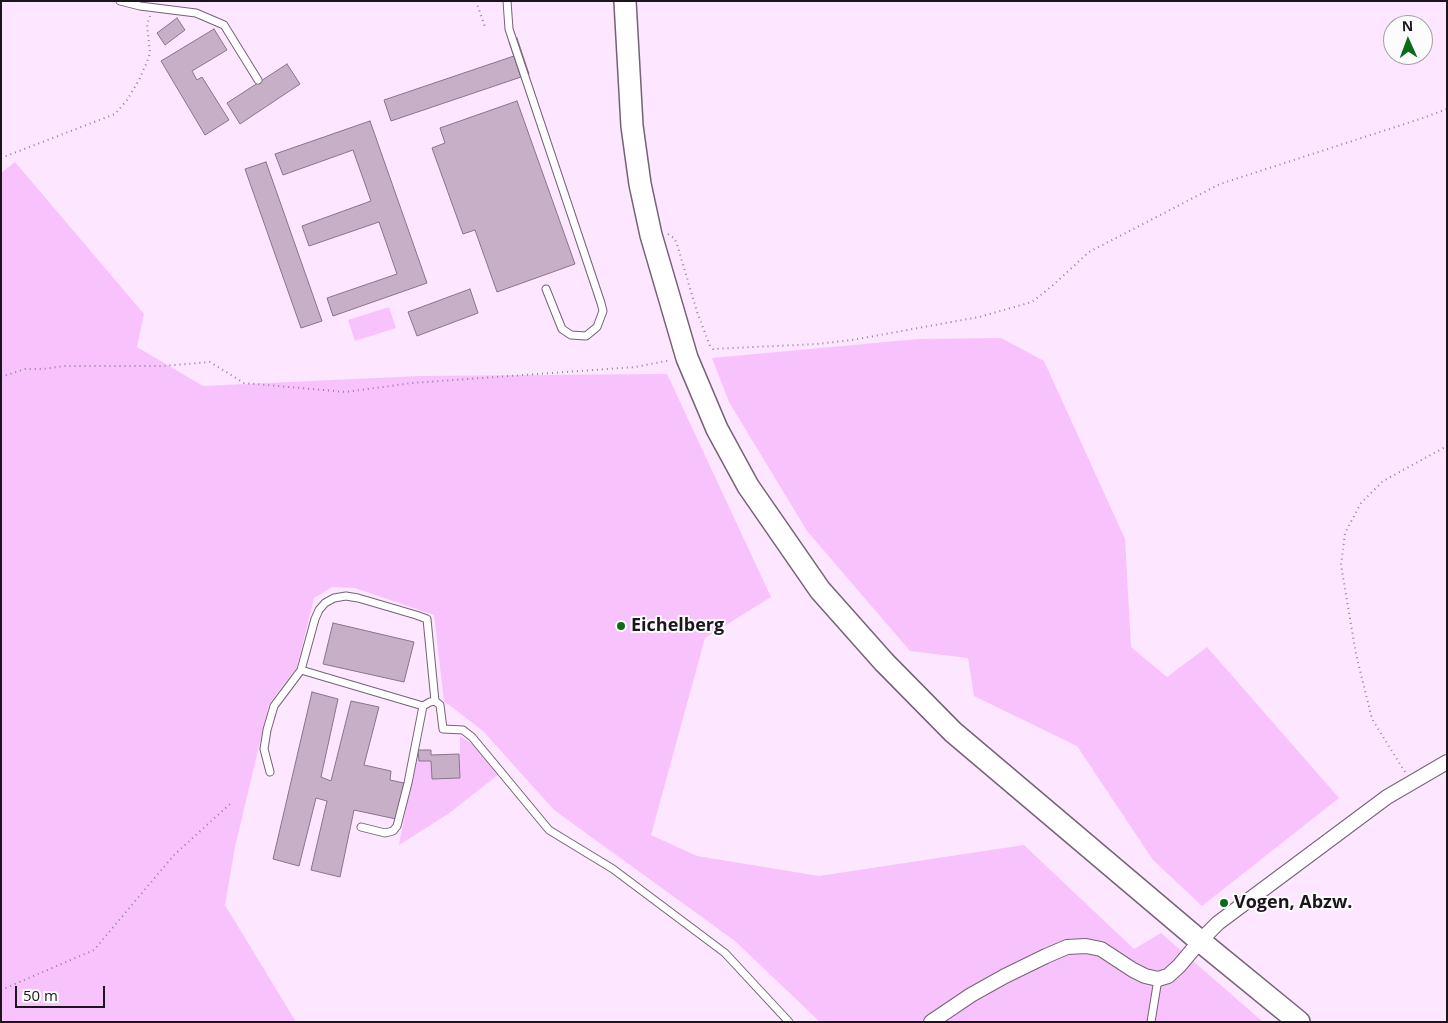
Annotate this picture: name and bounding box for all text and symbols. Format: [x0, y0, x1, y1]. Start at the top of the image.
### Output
north arrow [1383, 15, 1433, 65]
text: N [1401, 16, 1414, 35]
place label: Eichelberg [631, 615, 724, 637]
marker: Eichelberg [615, 620, 627, 632]
place label: Vogen, Abzw. [1234, 892, 1352, 914]
marker: Vogen, Abzw. [1218, 897, 1230, 909]
scale bar [18, 976, 108, 1008]
text: 50 m [23, 985, 58, 1005]

